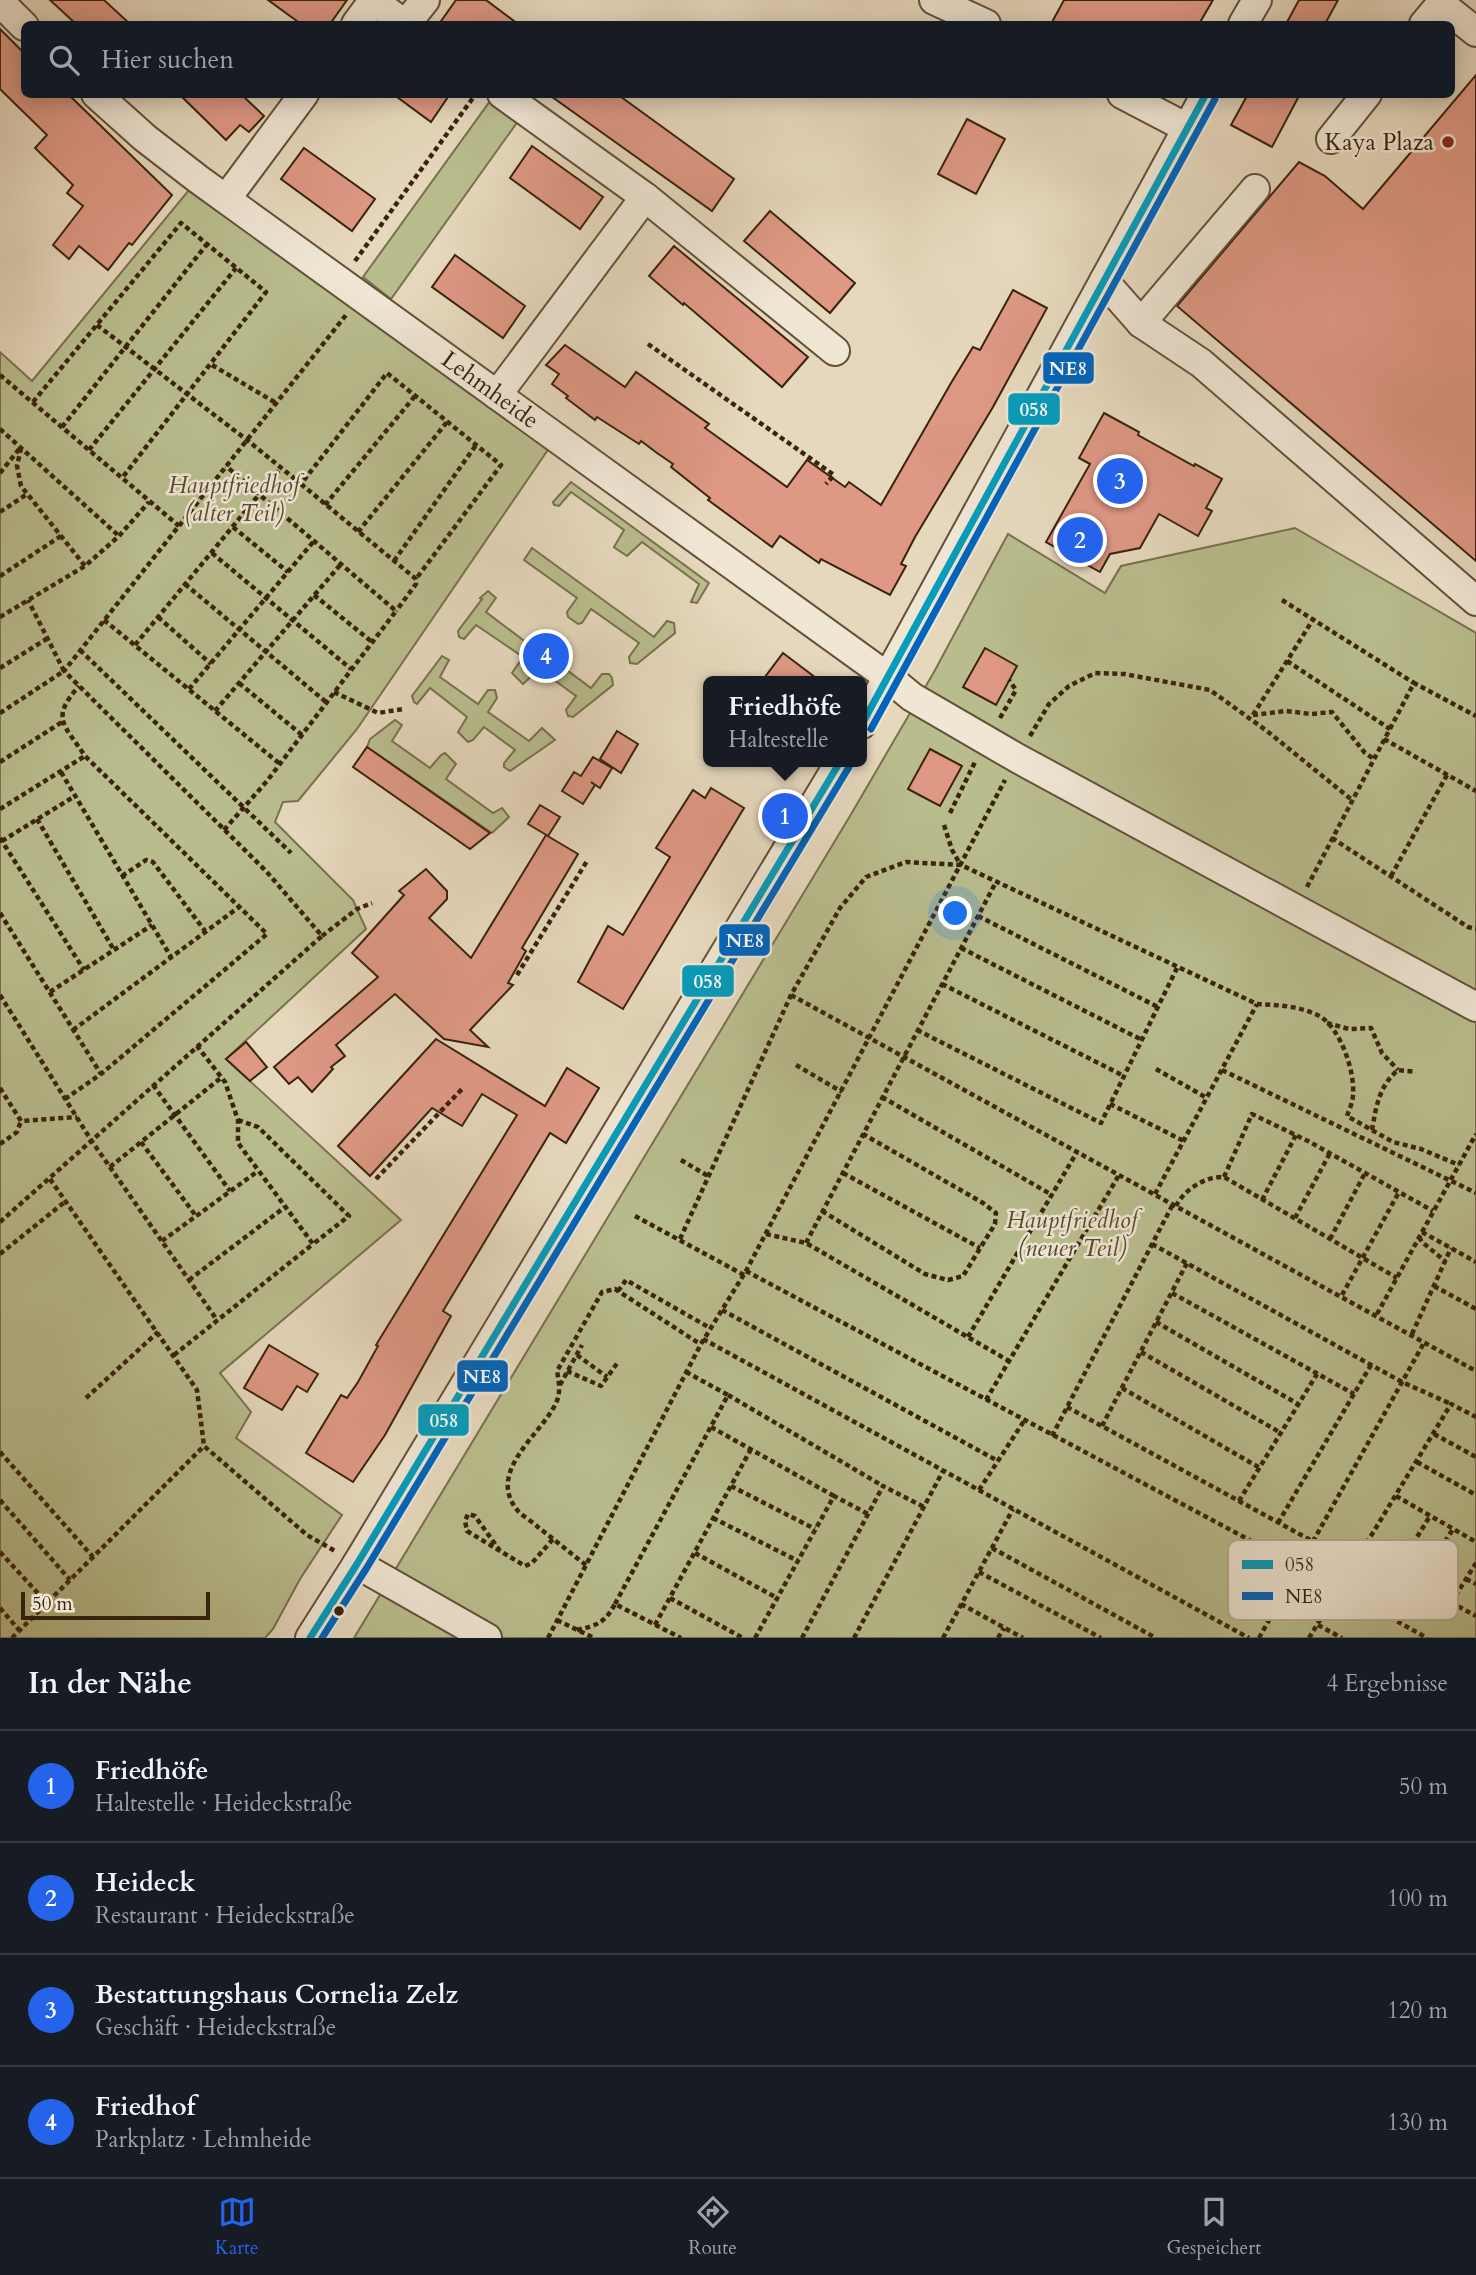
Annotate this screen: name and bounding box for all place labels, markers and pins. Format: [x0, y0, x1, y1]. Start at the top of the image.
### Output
place label: Kaya Plaza [1325, 126, 1435, 159]
marker: Kaya Plaza [1440, 134, 1456, 150]
pin: 3 [1097, 455, 1143, 507]
pin: 2 [1057, 514, 1103, 566]
pin: 4 [523, 630, 569, 682]
pin: 1 [762, 790, 808, 842]
unlabelled marker [332, 1604, 346, 1618]

